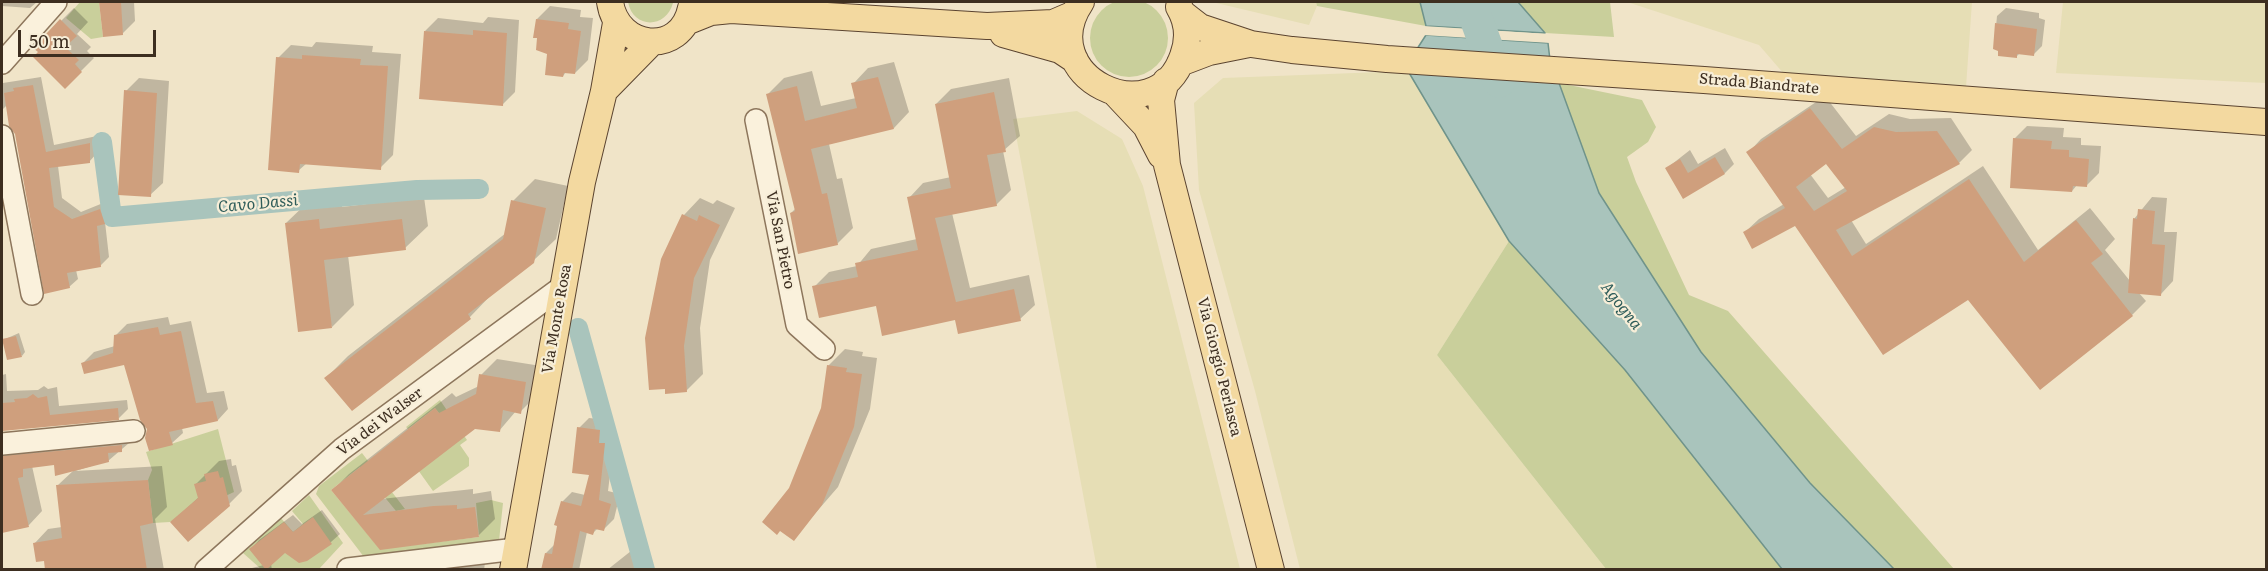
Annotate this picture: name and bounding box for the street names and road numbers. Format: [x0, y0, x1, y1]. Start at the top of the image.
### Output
street label: Strada Biandrate [1698, 70, 1820, 98]
street label: Via San Pietro [762, 189, 798, 291]
street label: Via Monte Rosa [539, 263, 575, 375]
street label: Via Giorgio Perlasca [1193, 296, 1245, 438]
street label: Via dei Walser [334, 384, 426, 460]

